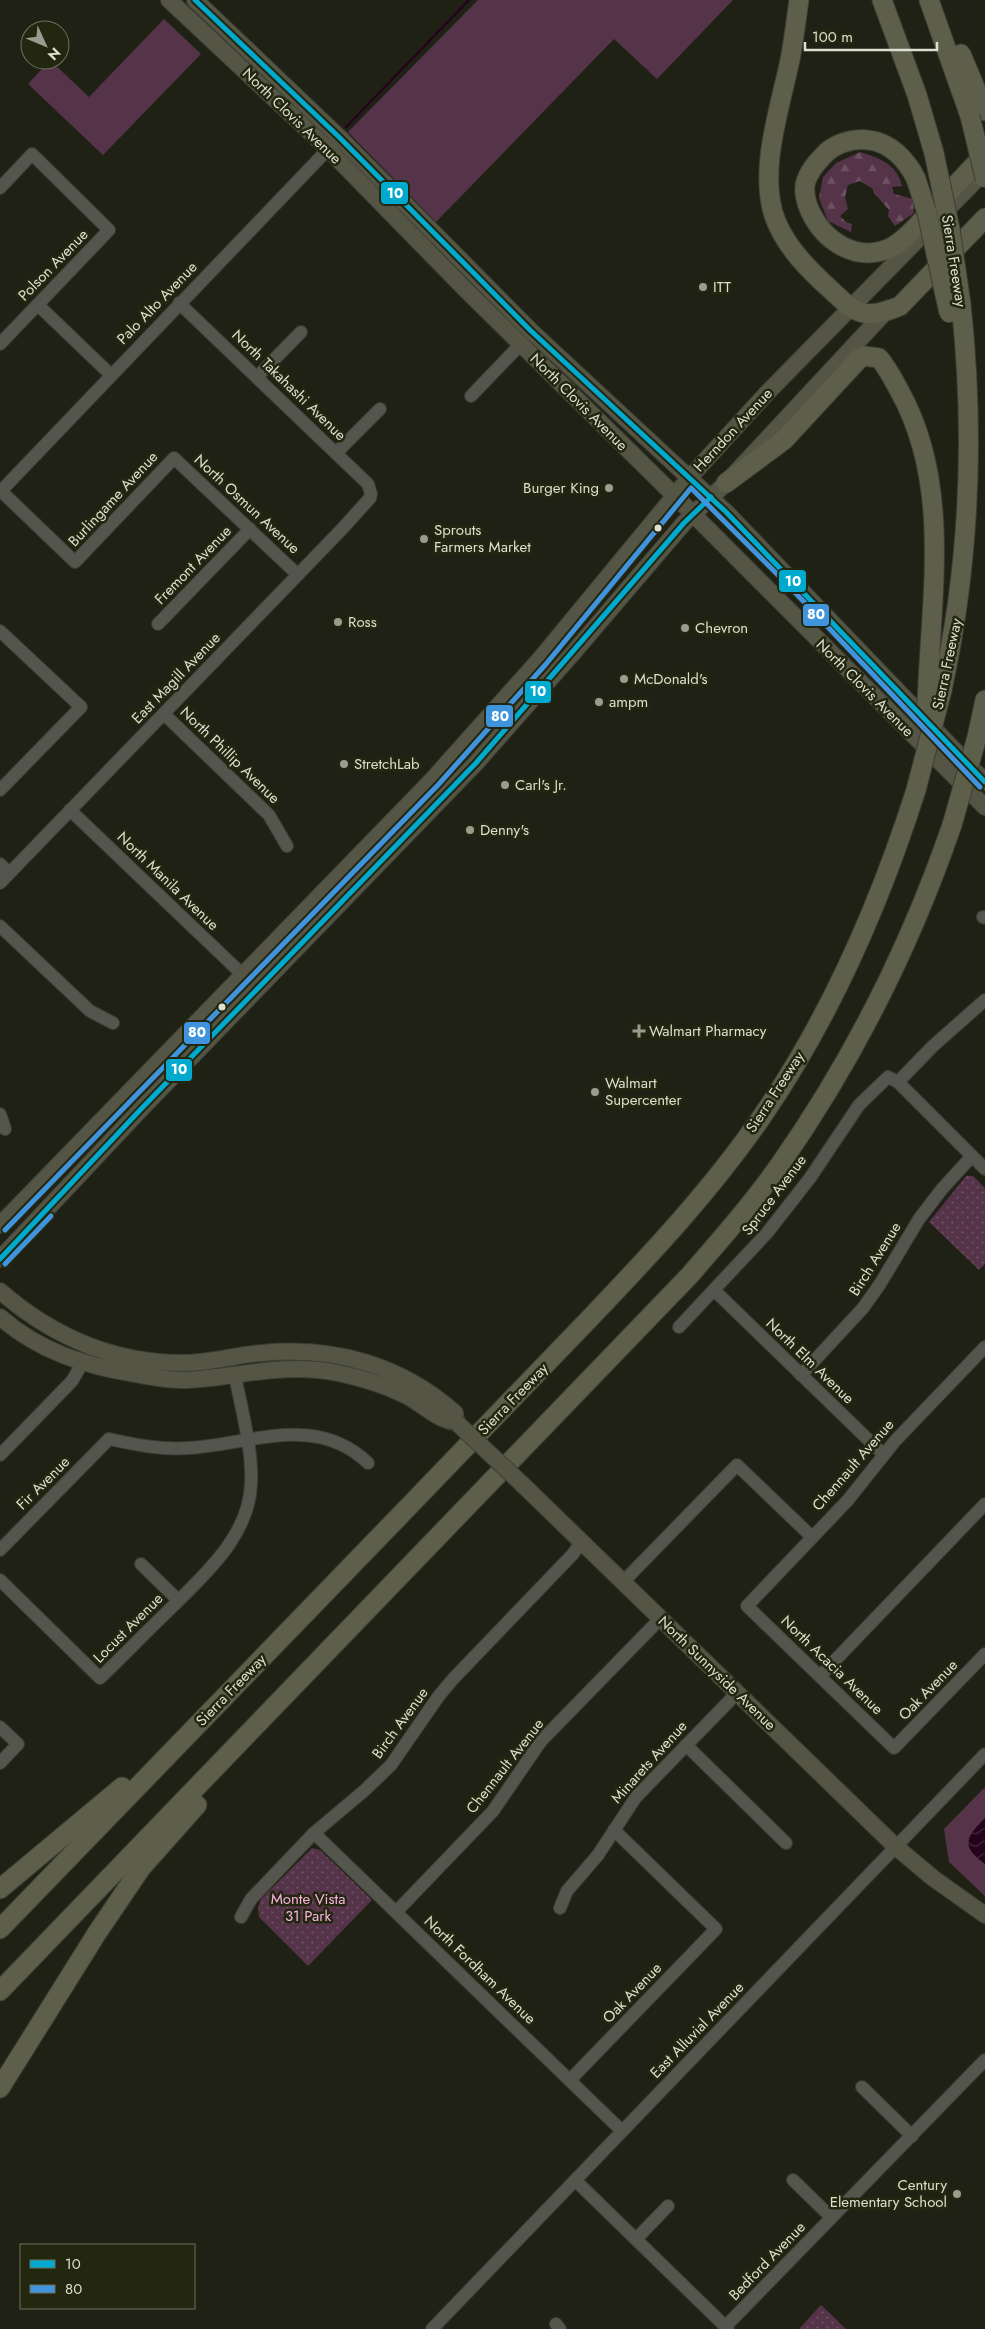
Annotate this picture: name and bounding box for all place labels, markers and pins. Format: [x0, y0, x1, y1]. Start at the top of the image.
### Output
place label: ITT [713, 276, 731, 298]
marker: ITT [697, 281, 709, 293]
place label: Burger King [523, 477, 599, 499]
marker: Burger King [603, 482, 615, 494]
place label: Sprouts Farmers Market [434, 519, 531, 558]
unlabelled marker [653, 523, 663, 533]
marker: Sprouts Farmers Market [418, 533, 430, 545]
place label: Ross [348, 611, 377, 633]
marker: Ross [332, 616, 344, 628]
place label: Chevron [695, 617, 748, 639]
marker: Chevron [679, 622, 691, 634]
place label: McDonald's [634, 668, 708, 690]
marker: McDonald's [618, 673, 630, 685]
place label: ampm [609, 691, 648, 713]
marker: ampm [593, 696, 605, 708]
place label: StretchLab [354, 753, 420, 775]
marker: StretchLab [338, 758, 350, 770]
place label: Carl's Jr. [515, 774, 567, 796]
marker: Carl's Jr. [499, 779, 511, 791]
place label: Denny's [480, 819, 529, 841]
marker: Denny's [464, 824, 476, 836]
unlabelled marker [217, 1002, 227, 1012]
place label: Walmart Pharmacy [649, 1020, 767, 1042]
marker: Walmart Pharmacy [633, 1025, 645, 1037]
place label: Walmart Supercenter [605, 1072, 682, 1111]
marker: Walmart Supercenter [589, 1086, 601, 1098]
place label: Century Elementary School [830, 2174, 947, 2213]
marker: Century Elementary School [951, 2188, 963, 2200]

